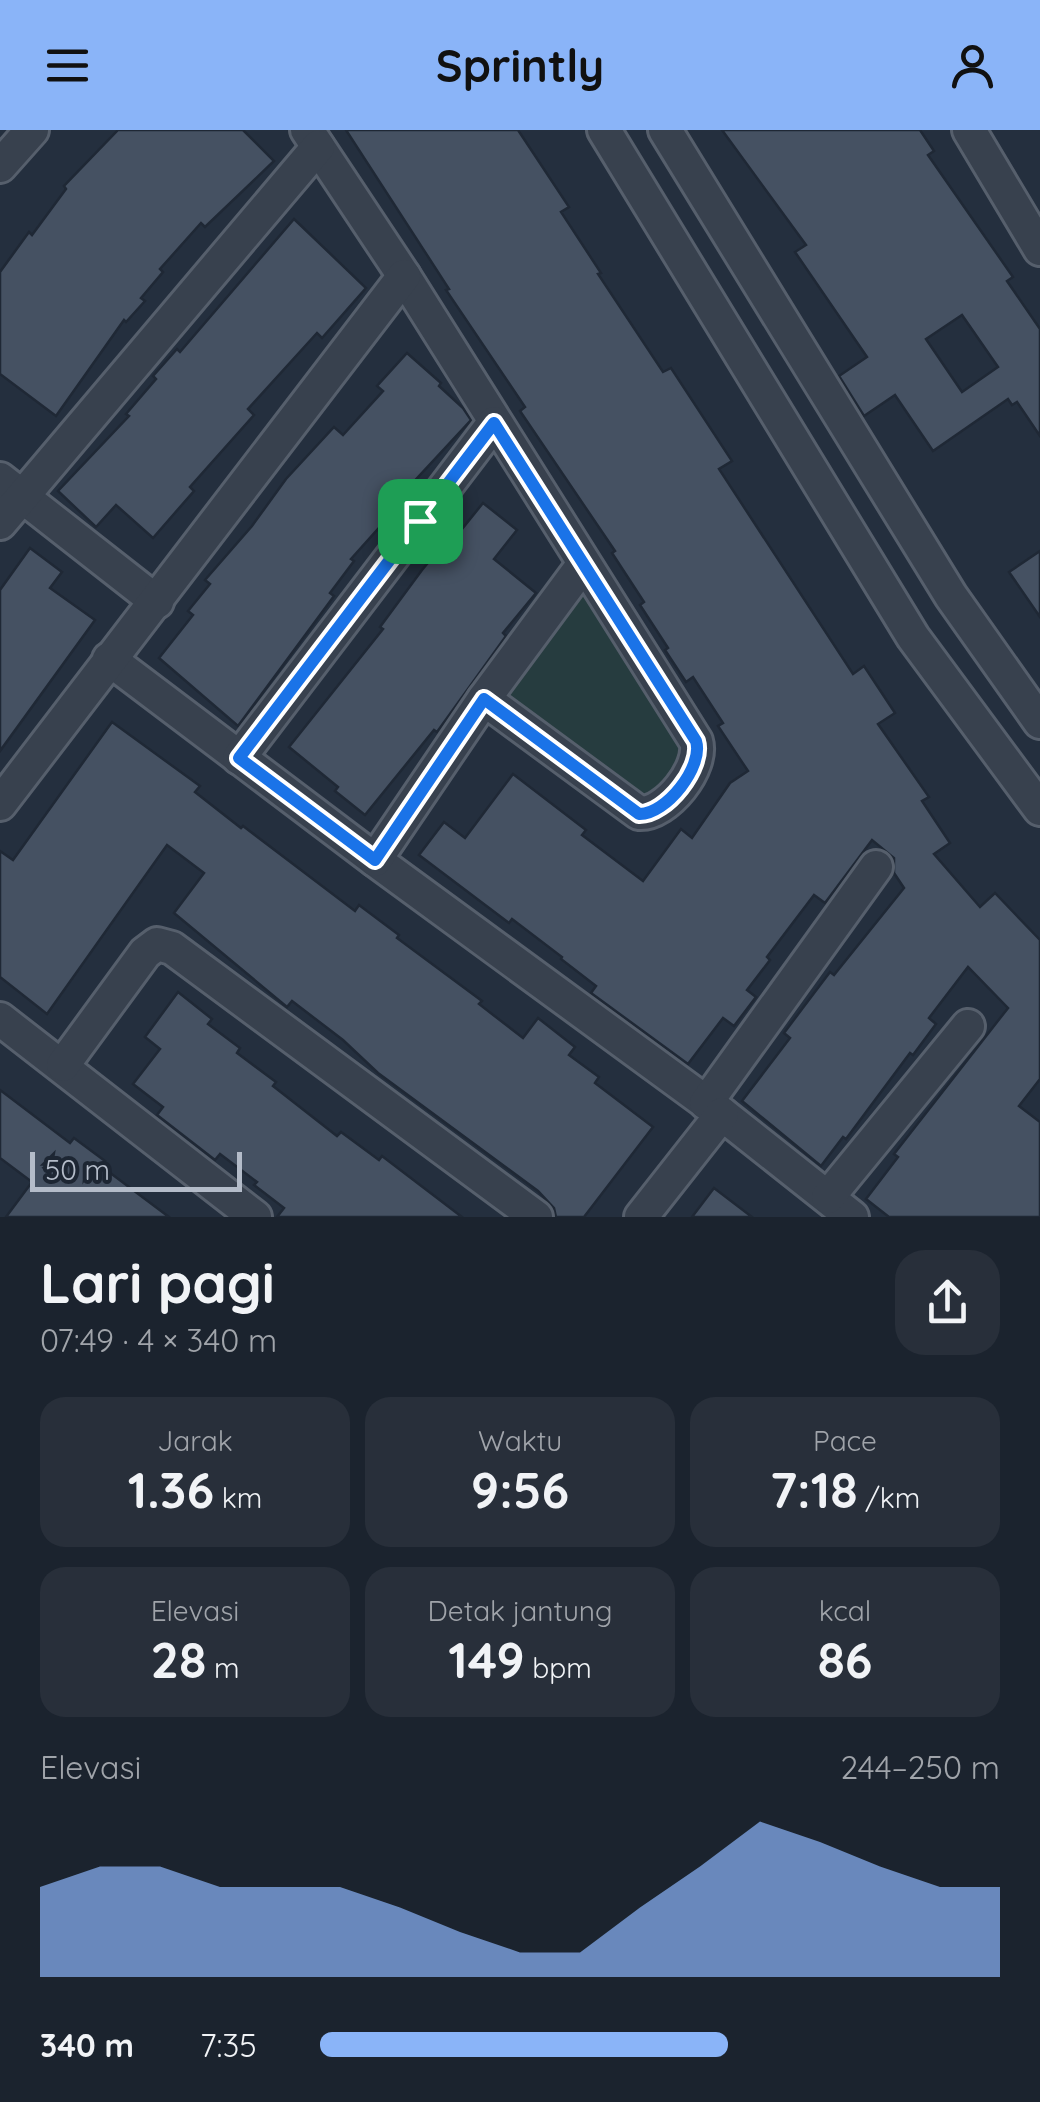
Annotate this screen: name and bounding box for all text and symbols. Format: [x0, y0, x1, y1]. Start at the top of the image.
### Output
text: Sprintly [436, 37, 604, 93]
icon: menu [40, 38, 95, 93]
icon: person [945, 38, 1000, 93]
pin [378, 479, 463, 564]
icon: arrive [393, 494, 448, 549]
scale bar [30, 1147, 242, 1192]
text: 50 m [45, 1152, 110, 1187]
text: Lari pagi [40, 1248, 275, 1317]
button: share [895, 1250, 1000, 1355]
text: 07:49 · 4 × 340 m [40, 1320, 277, 1360]
text: Jarak [157, 1423, 233, 1458]
text: Waktu [478, 1423, 562, 1458]
text: Pace [813, 1423, 877, 1458]
text: 1.36 [128, 1458, 214, 1521]
text: 9:56 [471, 1458, 569, 1521]
text: 7:18 [770, 1458, 858, 1521]
text: km [214, 1480, 262, 1515]
text: /km [858, 1480, 920, 1515]
text: Elevasi [151, 1593, 239, 1628]
text: Detak jantung [427, 1593, 613, 1628]
text: kcal [819, 1593, 871, 1628]
text: 28 [150, 1628, 206, 1691]
text: 149 [448, 1628, 525, 1691]
text: 86 [817, 1628, 873, 1691]
text: m [206, 1650, 240, 1685]
text: bpm [525, 1650, 592, 1685]
text: Elevasi [40, 1747, 141, 1787]
text: 244–250 m [841, 1747, 1000, 1787]
text: 340 m [40, 2025, 134, 2065]
text: 7:35 [200, 2025, 257, 2065]

